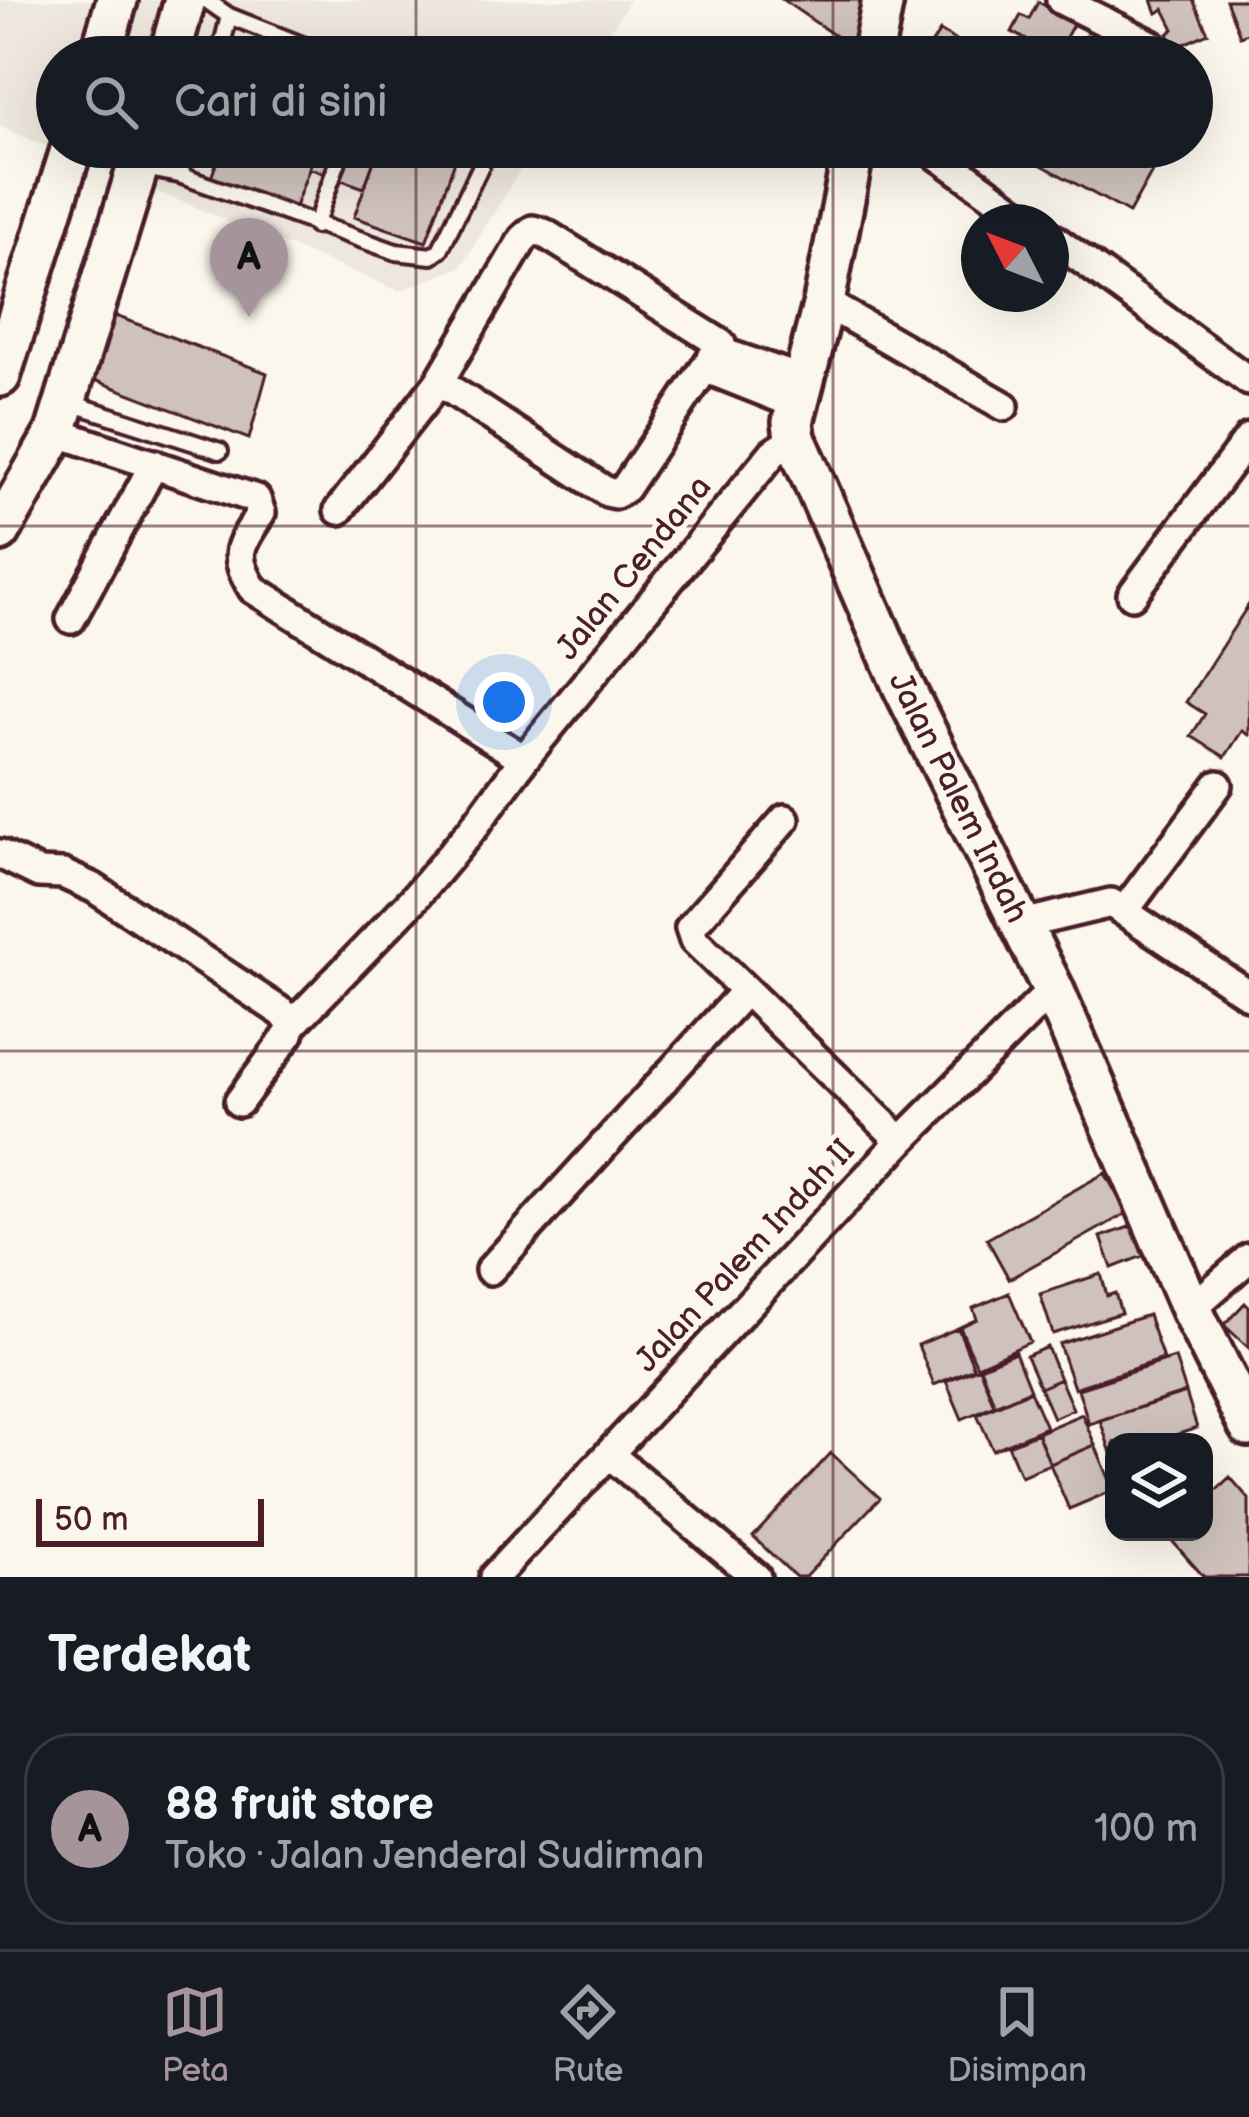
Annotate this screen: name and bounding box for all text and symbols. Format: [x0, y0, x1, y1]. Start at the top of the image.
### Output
search box [36, 36, 1213, 168]
icon: search [78, 69, 144, 135]
text: Cari di sini [174, 75, 388, 130]
north arrow [961, 204, 1069, 312]
pin: A [210, 218, 288, 317]
street label: Jalan Cendana [548, 468, 720, 668]
street label: Jalan Palem Indah [880, 666, 1037, 929]
your location [474, 672, 534, 732]
street label: Jalan Palem Indah II [627, 1131, 863, 1381]
map controls [1105, 1433, 1213, 1541]
button: layers [1105, 1433, 1213, 1541]
scale bar [36, 1493, 264, 1546]
text: 50 m [54, 1500, 129, 1540]
text: Terdekat [48, 1625, 251, 1686]
text: 88 fruit store [165, 1778, 434, 1833]
text: A [78, 1806, 102, 1853]
text: 100 m [1094, 1806, 1198, 1853]
text: Toko · Jalan Jenderal Sudirman [165, 1833, 704, 1880]
tab: Peta [162, 1979, 229, 2091]
tab: Rute [553, 1979, 623, 2091]
tab: Disimpan [947, 1979, 1087, 2091]

